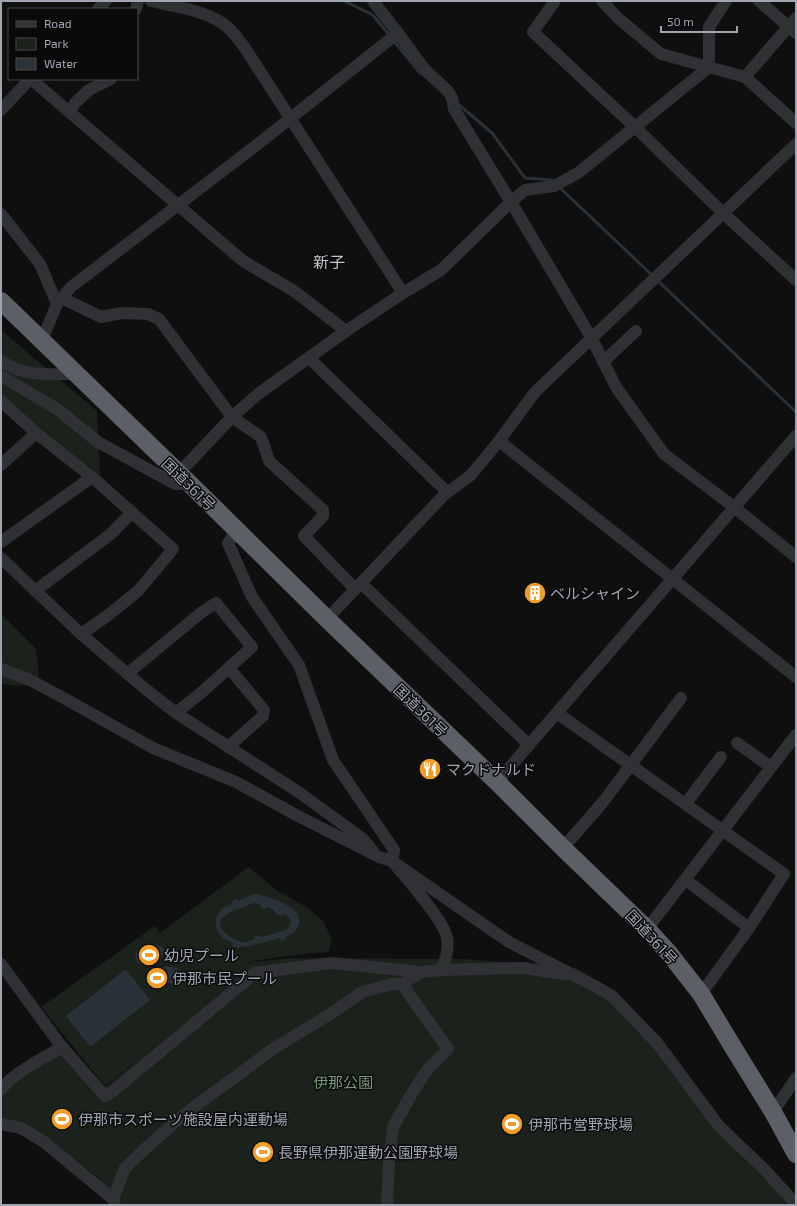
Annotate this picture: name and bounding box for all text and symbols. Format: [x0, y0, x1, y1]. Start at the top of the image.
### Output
legend [8, 8, 138, 80]
scale bar [661, 8, 737, 34]
text: 50 m [667, 14, 694, 28]
text: Road [44, 16, 72, 30]
text: Park [44, 36, 69, 50]
text: Water [44, 56, 78, 70]
district label: 新子 [313, 252, 345, 271]
street label: 国道361号 [158, 454, 220, 514]
building icon: ベルシャイン [522, 580, 548, 606]
place label: ベルシャイン [550, 584, 640, 602]
street label: 国道361号 [390, 680, 452, 740]
restaurant icon: マクドナルド [417, 756, 443, 782]
place label: マクドナルド [446, 760, 536, 778]
street label: 国道361号 [622, 906, 682, 968]
sports icon: 幼児プール [136, 942, 162, 968]
place label: 幼児プール [164, 946, 239, 964]
sports icon: 伊那市民プール [144, 965, 170, 991]
place label: 伊那市民プール [172, 969, 277, 987]
park label: 伊那公園 [313, 1073, 373, 1091]
sports icon: 伊那市スポーツ施設屋内運動場 [49, 1106, 75, 1132]
place label: 伊那市スポーツ施設屋内運動場 [78, 1110, 288, 1128]
sports icon: 伊那市営野球場 [499, 1111, 525, 1137]
place label: 伊那市営野球場 [528, 1115, 633, 1133]
sports icon: 長野県伊那運動公園野球場 [250, 1139, 276, 1165]
place label: 長野県伊那運動公園野球場 [278, 1143, 458, 1161]

